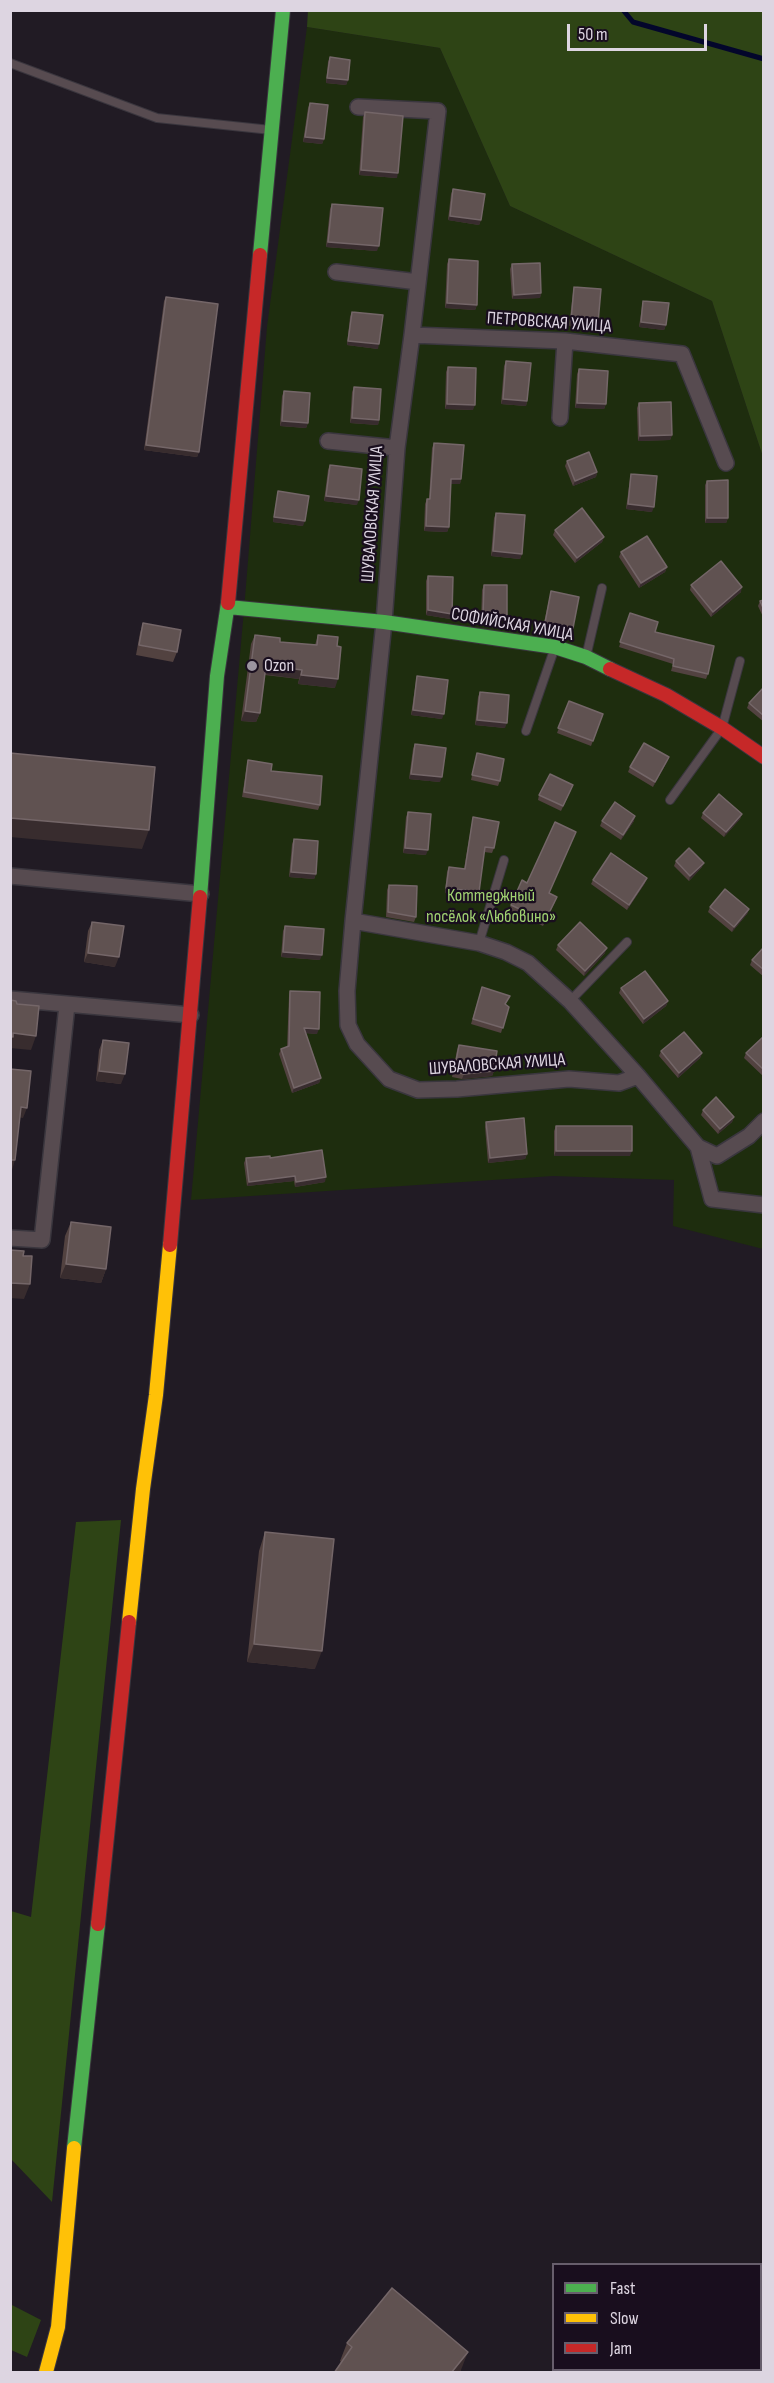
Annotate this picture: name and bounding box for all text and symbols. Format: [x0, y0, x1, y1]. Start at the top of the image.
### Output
scale bar [570, 12, 710, 50]
text: 50 m [578, 24, 608, 45]
street label: ПЕТРОВСКАЯ УЛИЦА [486, 308, 612, 338]
street label: ШУВАЛОВСКАЯ УЛИЦА [357, 445, 389, 583]
street label: СОФИЙСКАЯ УЛИЦА [449, 604, 575, 646]
place label: Ozon [264, 655, 294, 677]
marker: Ozon [245, 659, 259, 673]
park label: Коттеджный посёлок «Любовино» [426, 885, 556, 928]
street label: ШУВАЛОВСКАЯ УЛИЦА [428, 1049, 566, 1081]
legend [552, 2263, 762, 2371]
text: Fast [610, 2278, 635, 2299]
text: Slow [610, 2308, 639, 2329]
text: Jam [610, 2338, 632, 2359]

